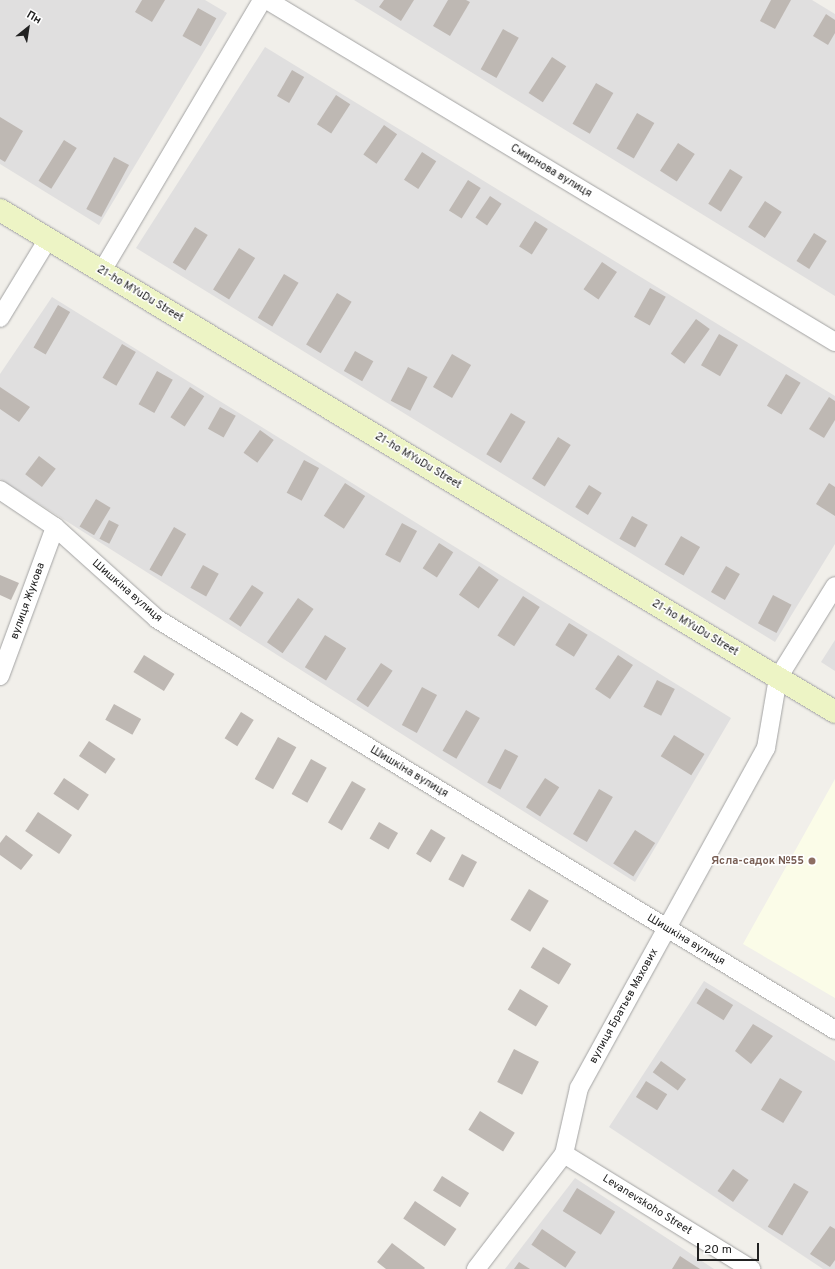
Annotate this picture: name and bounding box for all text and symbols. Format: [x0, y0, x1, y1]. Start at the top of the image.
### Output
north arrow [8, 8, 48, 48]
text: Пн [24, 8, 44, 27]
street label: Смирнова вулиця [508, 141, 594, 201]
street label: 21-ho MYuDu Street [94, 263, 186, 325]
street label: 21-ho MYuDu Street [372, 430, 464, 492]
street label: Шишкіна вулиця [89, 557, 165, 625]
street label: вулиця Жукова [8, 561, 48, 641]
street label: 21-ho MYuDu Street [649, 597, 741, 659]
street label: Шишкіна вулиця [367, 743, 451, 801]
place label: Ясла-садок №55 [711, 854, 804, 868]
marker: Ясла-садок №55 [807, 856, 817, 866]
street label: Шишкіна вулиця [644, 911, 728, 969]
street label: вулиця Братьєв Махових [587, 946, 661, 1066]
street label: Levanevskoho Street [600, 1172, 694, 1238]
scale bar [699, 1235, 761, 1261]
text: 20 m [704, 1242, 732, 1258]

